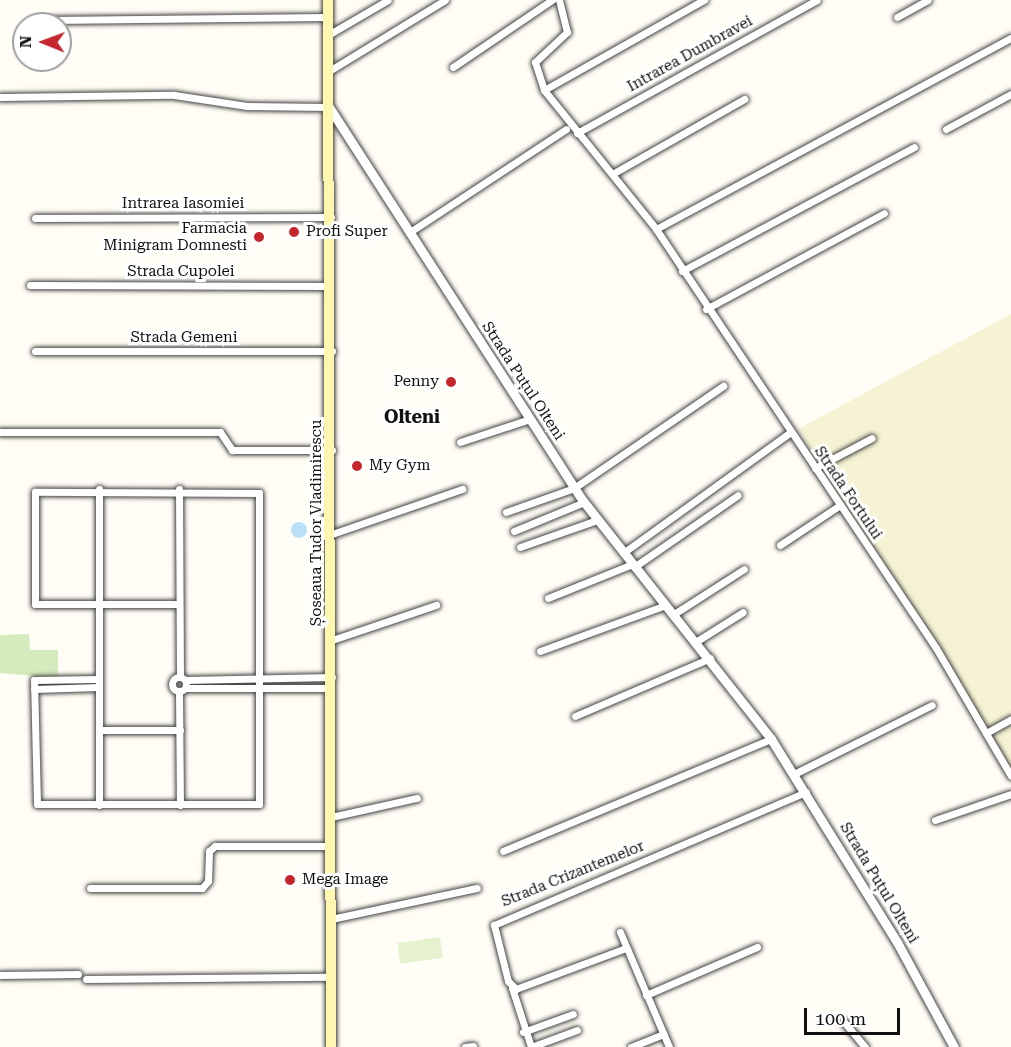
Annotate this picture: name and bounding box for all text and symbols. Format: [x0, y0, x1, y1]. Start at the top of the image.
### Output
north arrow [12, 12, 72, 72]
street label: Intrarea Dumbravei [624, 12, 756, 96]
text: N [16, 35, 35, 48]
street label: Intrarea Iasomiei [122, 195, 244, 213]
place label: Farmacia Minigram Domnesti [103, 219, 247, 254]
place label: Profi Super [306, 223, 388, 241]
marker: Profi Super [287, 225, 301, 239]
marker: Farmacia Minigram Domnesti [252, 230, 266, 244]
street label: Strada Cupolei [127, 263, 235, 281]
street label: Strada Puțul Olteni [478, 318, 568, 444]
street label: Strada Gemeni [131, 329, 237, 347]
place label: Penny [393, 373, 439, 391]
marker: Penny [444, 375, 458, 389]
district label: Olteni [384, 406, 440, 428]
street label: Șoseaua Tudor Vladimirescu [308, 420, 326, 626]
street label: Strada Fortului [810, 443, 886, 543]
place label: My Gym [369, 457, 430, 475]
marker: My Gym [350, 459, 364, 473]
street label: Strada Puțul Olteni [836, 819, 922, 947]
street label: Strada Crizantemelor [499, 837, 647, 911]
place label: Mega Image [302, 871, 388, 889]
marker: Mega Image [283, 873, 297, 887]
scale bar [807, 996, 903, 1034]
text: 100 m [815, 1008, 866, 1029]

